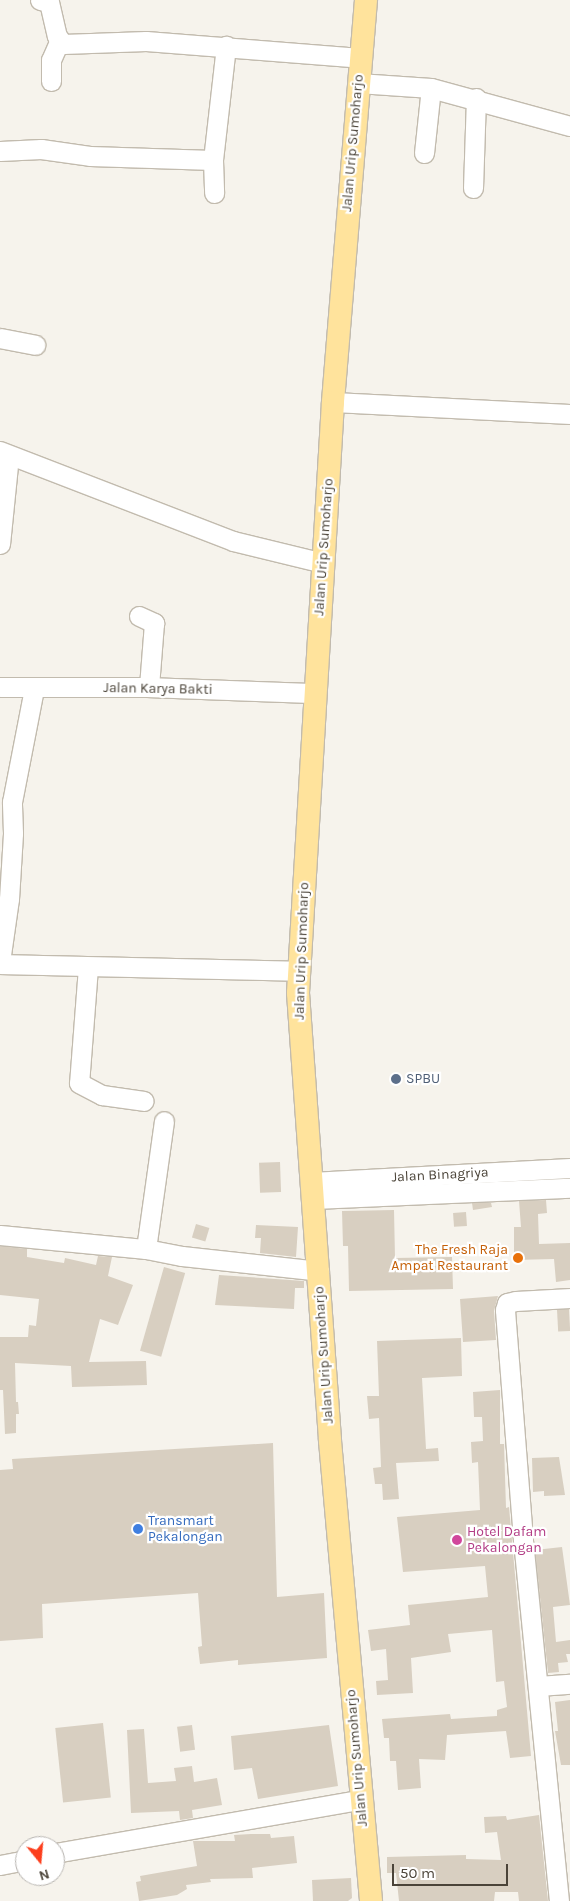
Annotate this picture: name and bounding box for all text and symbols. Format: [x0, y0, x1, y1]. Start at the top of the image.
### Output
street label: Jalan Urip Sumoharjo [339, 74, 367, 212]
street label: Jalan Urip Sumoharjo [311, 478, 337, 616]
street label: Jalan Karya Bakti [103, 680, 213, 698]
street label: Jalan Urip Sumoharjo [291, 882, 313, 1020]
place label: SPBU [406, 1071, 440, 1087]
marker: SPBU [390, 1073, 402, 1085]
street label: Jalan Binagriya [391, 1164, 489, 1186]
place label: The Fresh Raja Ampat Restaurant [391, 1242, 508, 1274]
marker: The Fresh Raja Ampat Restaurant [512, 1252, 524, 1264]
street label: Jalan Urip Sumoharjo [311, 1286, 337, 1424]
place label: Transmart Pekalongan [148, 1513, 223, 1545]
marker: Transmart Pekalongan [132, 1523, 144, 1535]
place label: Hotel Dafam Pekalongan [467, 1524, 546, 1556]
marker: Hotel Dafam Pekalongan [451, 1534, 463, 1546]
street label: Jalan Urip Sumoharjo [343, 1689, 371, 1827]
north arrow [15, 1836, 65, 1886]
scale bar [395, 1854, 511, 1886]
text: 50 m [400, 1864, 435, 1882]
text: N [37, 1865, 52, 1884]

